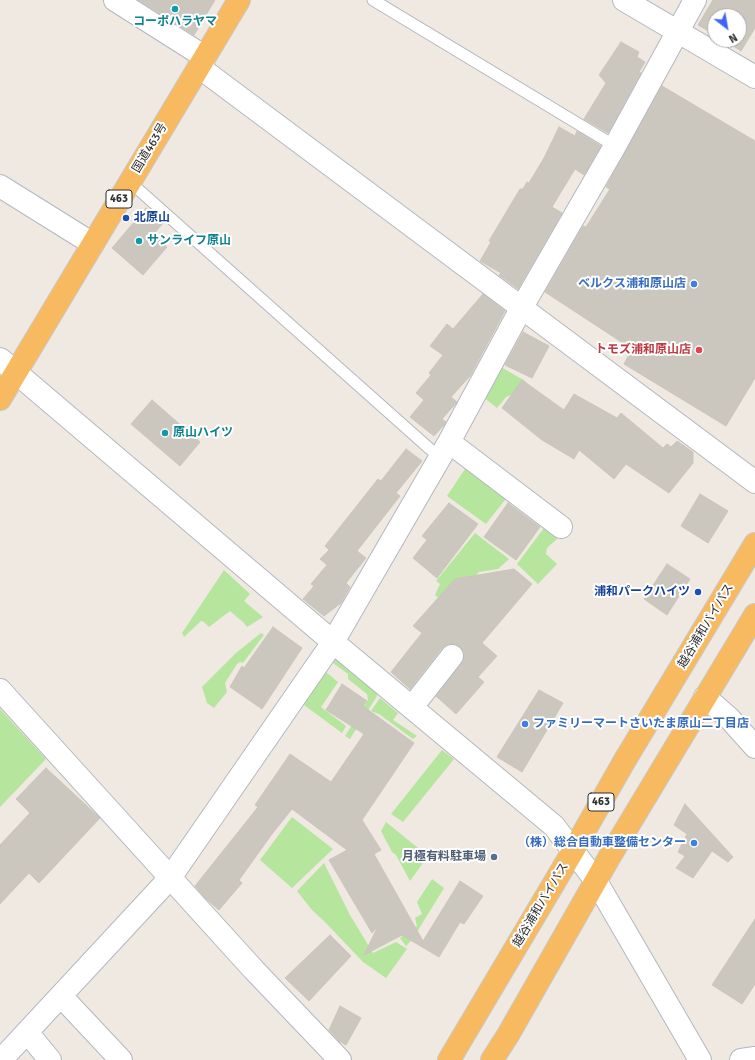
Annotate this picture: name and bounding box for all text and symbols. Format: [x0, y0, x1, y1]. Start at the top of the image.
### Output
marker: コーポハラヤマ [170, 4, 180, 14]
north arrow [707, 8, 747, 48]
place label: コーポハラヤマ [133, 15, 217, 29]
text: N [726, 30, 740, 45]
street label: 国道463号 [130, 121, 170, 175]
road number: 463 [106, 190, 132, 208]
place label: 北原山 [134, 211, 170, 225]
marker: 北原山 [121, 213, 131, 223]
place label: サンライフ原山 [147, 234, 231, 248]
marker: サンライフ原山 [134, 236, 144, 246]
place label: ベルクス浦和原山店 [578, 277, 686, 291]
marker: ベルクス浦和原山店 [689, 279, 699, 289]
place label: トモズ浦和原山店 [595, 343, 691, 357]
marker: トモズ浦和原山店 [694, 345, 704, 355]
place label: 原山ハイツ [173, 426, 233, 440]
marker: 原山ハイツ [160, 428, 170, 438]
street label: 越谷浦和バイパス [675, 581, 737, 671]
place label: 浦和パークハイツ [594, 585, 690, 599]
marker: 浦和パークハイツ [693, 587, 703, 597]
place label: ファミリーマートさいたま原山二丁目店 [533, 717, 749, 731]
marker: ファミリーマートさいたま原山二丁目店 [520, 719, 530, 729]
road number: 463 [588, 793, 614, 811]
place label: （株）総合自動車整備センター [518, 836, 686, 850]
marker: （株）総合自動車整備センター [689, 838, 699, 848]
place label: 月極有料駐車場 [402, 850, 486, 864]
marker: 月極有料駐車場 [489, 852, 499, 862]
street label: 越谷浦和バイパス [510, 860, 572, 950]

